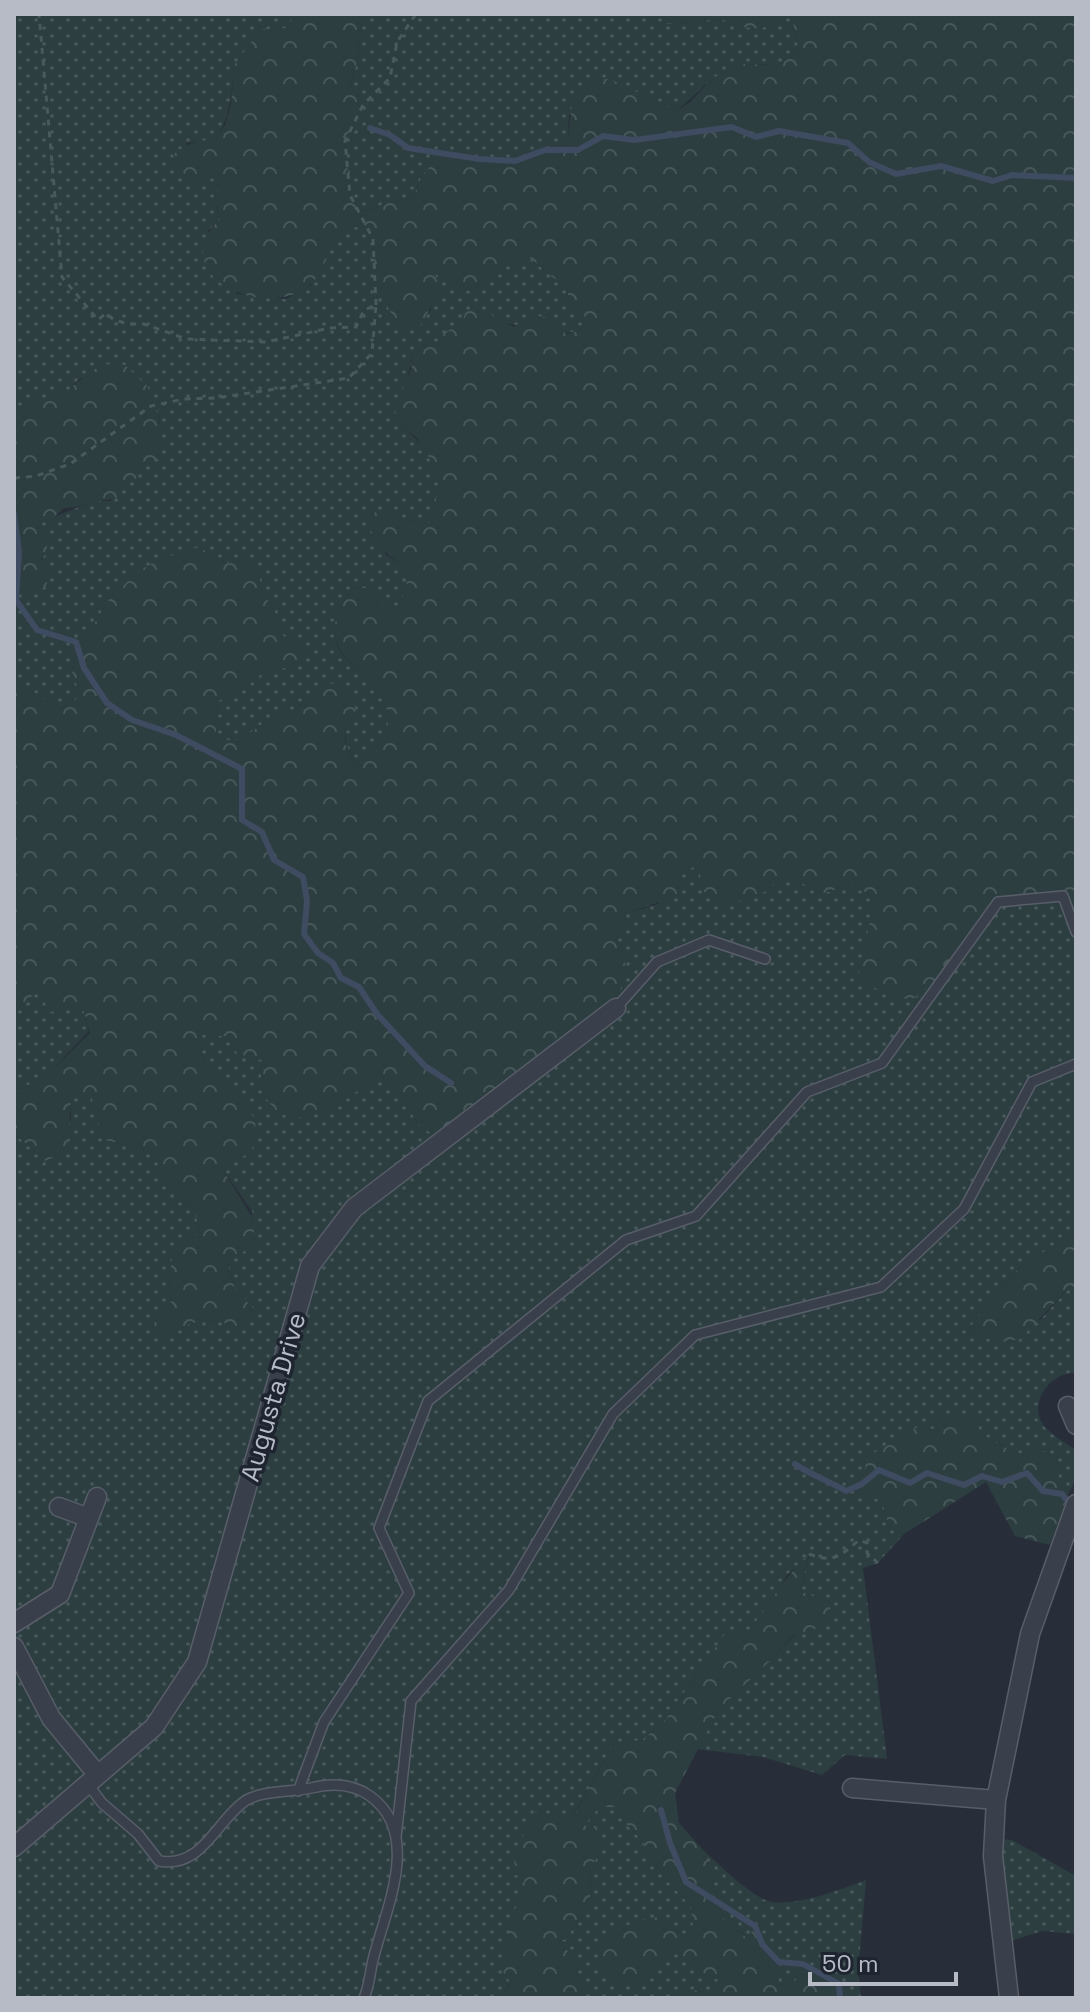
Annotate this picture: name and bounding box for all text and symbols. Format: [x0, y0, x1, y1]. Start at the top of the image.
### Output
street label: Augusta Drive [233, 1309, 313, 1485]
scale bar [810, 1936, 956, 1986]
text: 50 m [822, 1948, 879, 1979]

